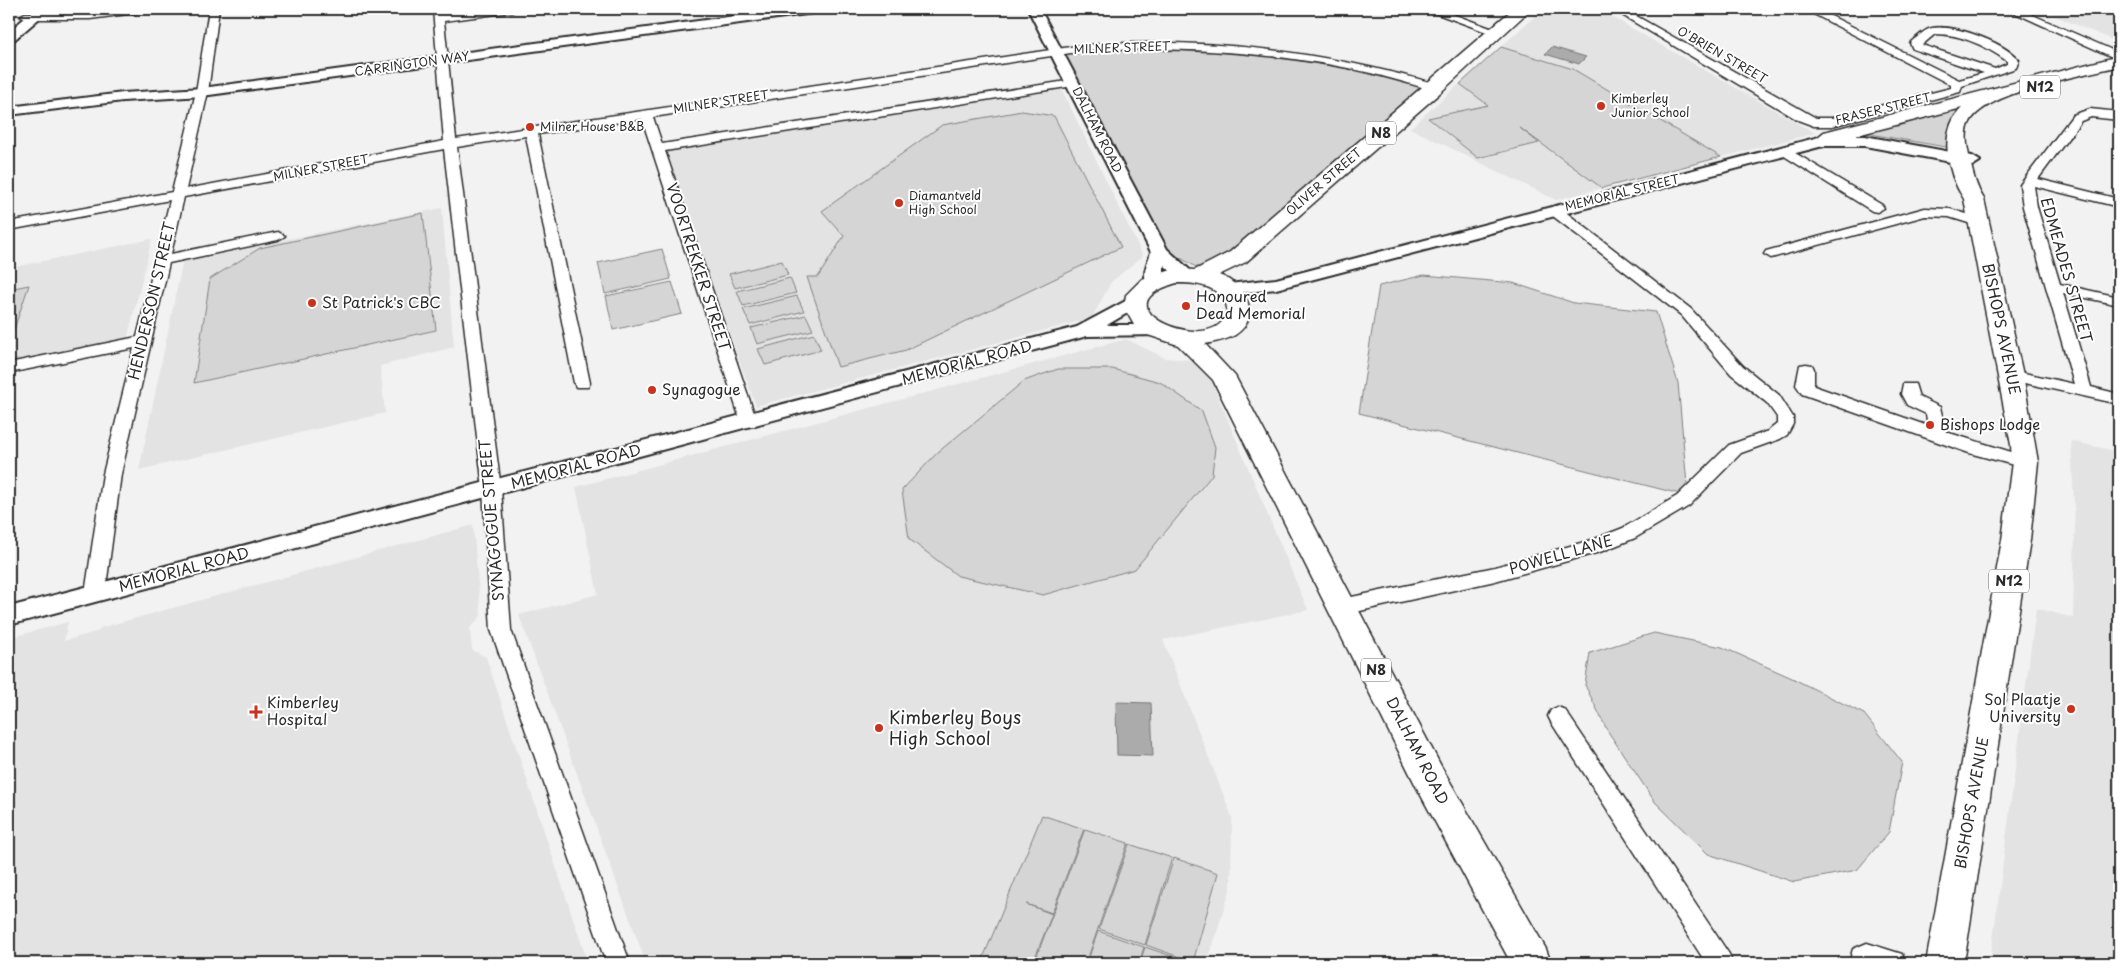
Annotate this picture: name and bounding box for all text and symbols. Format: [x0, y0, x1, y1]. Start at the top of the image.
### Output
street label: O'BRIEN STREET [1674, 21, 1771, 88]
street label: MILNER STREET [1073, 36, 1171, 58]
street label: CARRINGTON WAY [353, 46, 471, 80]
road number: N12 [2020, 75, 2060, 98]
street label: DALHAM ROAD [1068, 83, 1127, 176]
street label: MILNER STREET [672, 84, 771, 117]
street label: FRASER STREET [1833, 87, 1933, 129]
place label: Kimberley Junior School [1611, 89, 1689, 121]
marker: Kimberley Junior School [1595, 100, 1607, 112]
place label: Milner House B&B [540, 117, 644, 135]
marker: Milner House B&B [524, 121, 536, 133]
road number: N8 [1366, 122, 1396, 144]
street label: OLIVER STREET [1281, 143, 1366, 219]
street label: MILNER STREET [272, 149, 371, 185]
street label: MEMORIAL STREET [1562, 169, 1682, 215]
street label: VOORTREKKER STREET [661, 179, 738, 354]
place label: Diamantveld High School [909, 186, 981, 218]
street label: EDMEADES STREET [2036, 194, 2099, 346]
marker: Diamantveld High School [893, 197, 905, 209]
street label: HENDERSON STREET [121, 219, 180, 382]
street label: BISHOPS AVENUE [1977, 261, 2028, 397]
place label: Honoured Dead Memorial [1196, 284, 1306, 324]
place label: St Patrick's CBC [322, 290, 441, 313]
marker: St Patrick's CBC [306, 297, 318, 309]
marker: Honoured Dead Memorial [1180, 300, 1192, 312]
street label: MEMORIAL ROAD [899, 333, 1034, 390]
place label: Synagogue [662, 377, 741, 400]
marker: Synagogue [646, 384, 658, 396]
place label: Bishops Lodge [1940, 412, 2040, 435]
marker: Bishops Lodge [1924, 419, 1936, 431]
street label: MEMORIAL ROAD [508, 437, 643, 494]
street label: SYNAGOGUE STREET [472, 438, 509, 602]
street label: POWELL LANE [1506, 528, 1615, 579]
street label: MEMORIAL ROAD [116, 540, 251, 597]
road number: N12 [1989, 570, 2029, 592]
road number: N8 [1361, 658, 1391, 682]
place label: Sol Plaatje University [1984, 687, 2061, 727]
place label: Kimberley Hospital [267, 690, 339, 730]
street label: DALHAM ROAD [1381, 693, 1455, 808]
place label: Kimberley Boys High School [889, 703, 1021, 751]
marker: Sol Plaatje University [2065, 703, 2077, 715]
marker: Kimberley Hospital [249, 705, 263, 719]
marker: Kimberley Boys High School [873, 722, 885, 734]
street label: BISHOPS AVENUE [1948, 735, 1993, 871]

